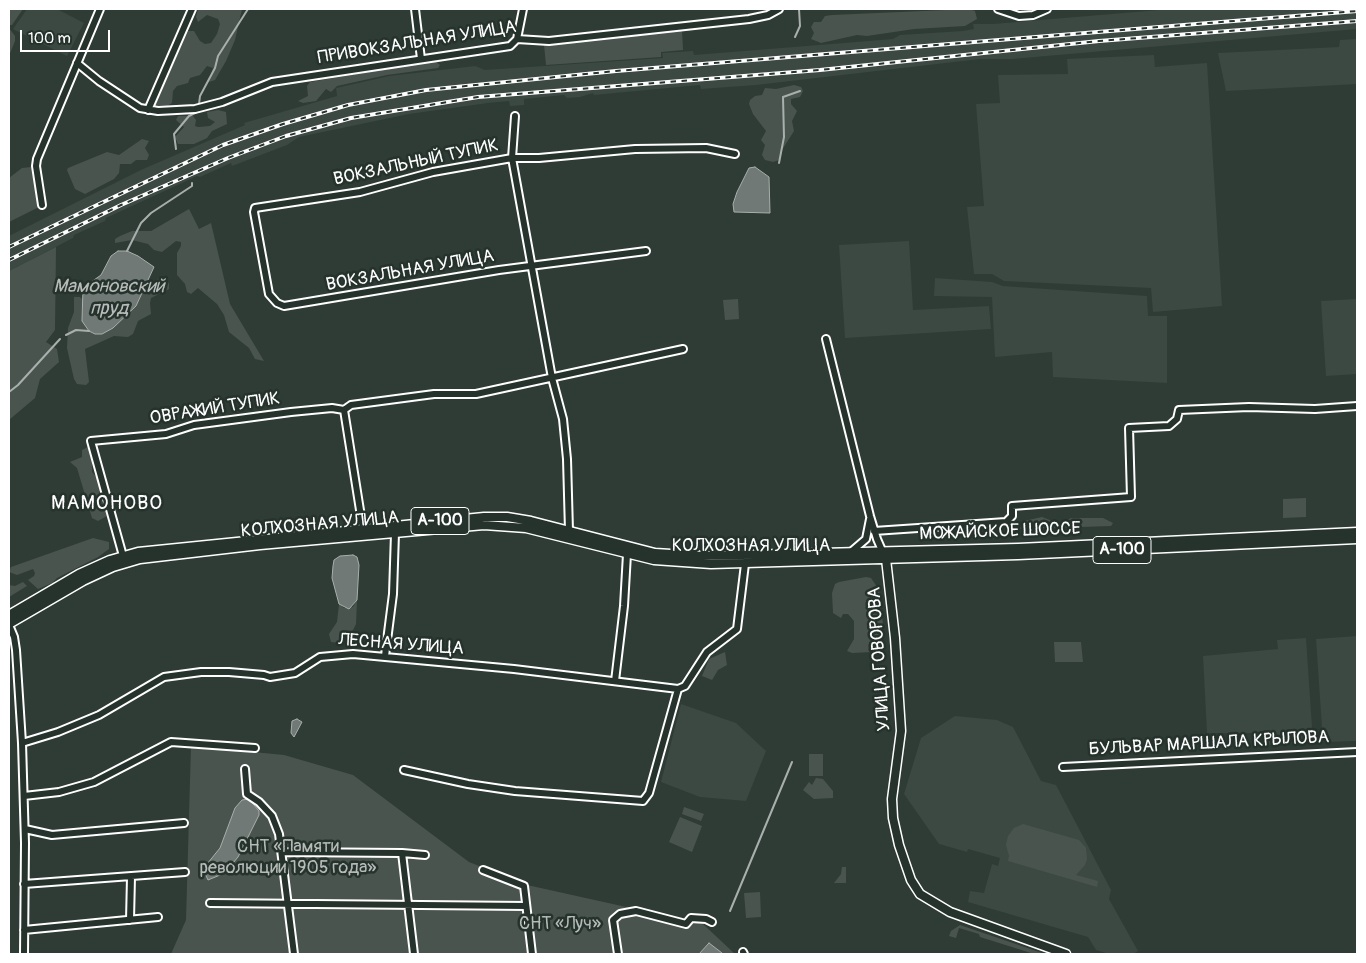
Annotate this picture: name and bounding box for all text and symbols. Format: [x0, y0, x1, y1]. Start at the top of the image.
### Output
street label: ПРИВОКЗАЛЬНАЯ УЛИЦА [316, 17, 518, 69]
scale bar [22, 20, 112, 52]
text: 100 m [28, 29, 71, 48]
street label: ВОКЗАЛЬНЫЙ ТУПИК [332, 135, 500, 191]
street label: ВОКЗАЛЬНАЯ УЛИЦА [324, 246, 496, 296]
water label: Мамоновский пруд [53, 276, 165, 320]
street label: ОВРАЖИЙ ТУПИК [148, 388, 282, 430]
district label: МАМОНОВО [50, 492, 164, 516]
street label: КОЛХОЗНАЯ УЛИЦА [240, 507, 400, 543]
road number: А-100 [411, 508, 469, 534]
street label: МОЖАЙСКОЕ ШОССЕ [919, 518, 1081, 546]
street label: КОЛХОЗНАЯ УЛИЦА [672, 535, 830, 557]
road number: А-100 [1093, 536, 1151, 564]
street label: УЛИЦА ГОВОРОВА [864, 586, 896, 732]
street label: ЛЕСНАЯ УЛИЦА [338, 630, 464, 660]
street label: БУЛЬВАР МАРШАЛА КРЫЛОВА [1088, 727, 1330, 761]
park label: СНТ «Памяти революции 1905 года» [200, 836, 376, 879]
park label: СНТ «Луч» [519, 913, 601, 935]

